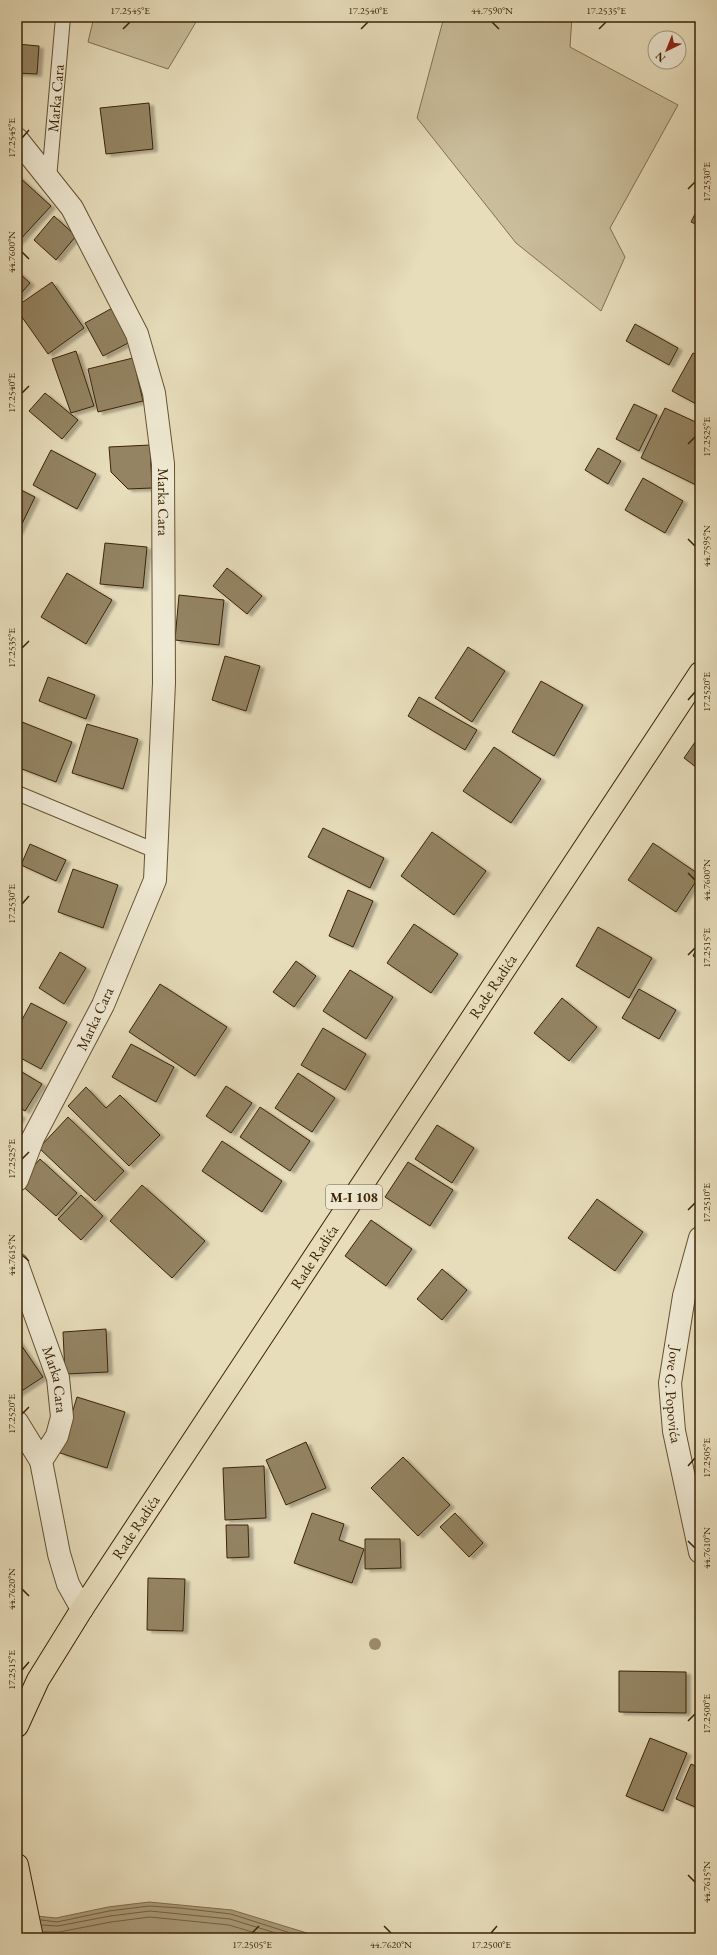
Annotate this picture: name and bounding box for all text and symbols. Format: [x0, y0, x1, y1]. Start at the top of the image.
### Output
text: 17.2545°E [110, 4, 150, 17]
text: 17.2540°E [348, 4, 388, 17]
text: 44.7590°N [471, 4, 513, 17]
text: 17.2535°E [586, 4, 626, 17]
north arrow [647, 30, 687, 70]
text: N [652, 49, 668, 65]
street label: Marka Cara [43, 64, 68, 133]
text: 17.2545°E [5, 118, 18, 158]
text: 17.2530°E [700, 162, 713, 202]
text: 44.7600°N [5, 231, 18, 273]
text: 17.2540°E [5, 373, 18, 413]
text: 17.2525°E [700, 417, 713, 457]
street label: Marka Cara [154, 468, 173, 536]
text: 44.7595°N [700, 525, 713, 567]
text: 17.2535°E [5, 628, 18, 668]
text: 17.2520°E [700, 672, 713, 712]
text: 44.7600°N [700, 859, 713, 901]
text: 17.2530°E [5, 884, 18, 924]
text: 17.2515°E [700, 928, 713, 968]
street label: Rade Radića [465, 951, 521, 1022]
street label: Marka Cara [72, 984, 117, 1054]
text: 17.2525°E [5, 1139, 18, 1179]
text: 17.2510°E [700, 1183, 713, 1223]
road number: M-I 108 [326, 1185, 382, 1209]
street label: Rade Radića [286, 1221, 342, 1292]
text: 44.7615°N [5, 1234, 18, 1276]
street label: Marka Cara [38, 1343, 72, 1414]
street label: Jove G. Popovića [661, 1343, 686, 1445]
text: 17.2520°E [5, 1394, 18, 1434]
text: 17.2505°E [700, 1438, 713, 1478]
street label: Rade Radića [107, 1491, 164, 1563]
text: 44.7610°N [700, 1527, 713, 1569]
text: 44.7620°N [5, 1568, 18, 1610]
text: 17.2515°E [5, 1650, 18, 1690]
text: 17.2500°E [700, 1694, 713, 1734]
text: 44.7615°N [700, 1861, 713, 1903]
text: 17.2505°E [232, 1938, 272, 1951]
text: 44.7620°N [370, 1938, 412, 1951]
text: 17.2500°E [471, 1938, 511, 1951]

